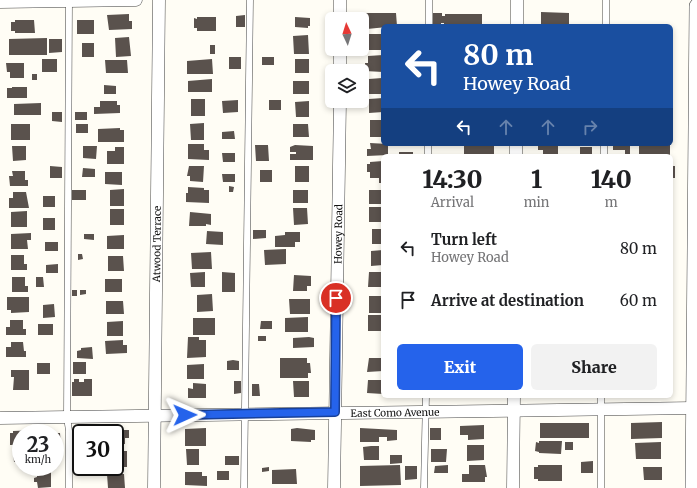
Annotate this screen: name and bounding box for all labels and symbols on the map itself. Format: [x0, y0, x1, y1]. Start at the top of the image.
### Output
north arrow [325, 12, 369, 56]
street label: Howey Road [331, 204, 345, 264]
street label: Atwood Terrace [150, 206, 163, 283]
pin [319, 281, 353, 315]
position arrow [164, 394, 206, 436]
street label: East Como Avenue [350, 405, 439, 419]
speed limit sign: 30 [72, 424, 124, 476]

